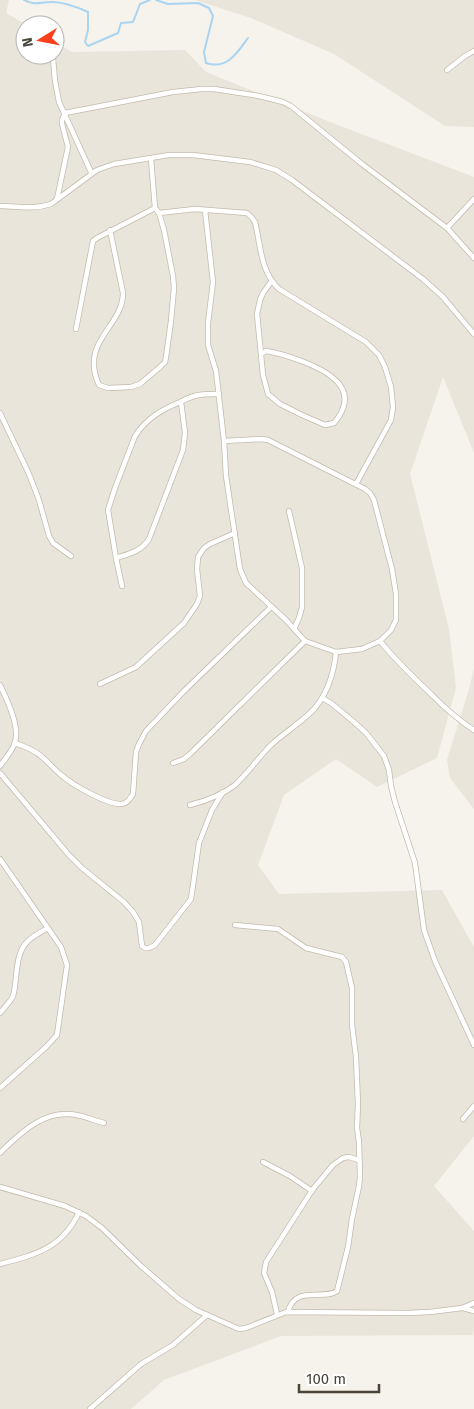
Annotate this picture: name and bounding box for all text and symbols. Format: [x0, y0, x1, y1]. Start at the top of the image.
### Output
north arrow [15, 15, 65, 65]
text: N [19, 36, 37, 48]
scale bar [299, 1362, 379, 1394]
text: 100 m [306, 1370, 346, 1388]

